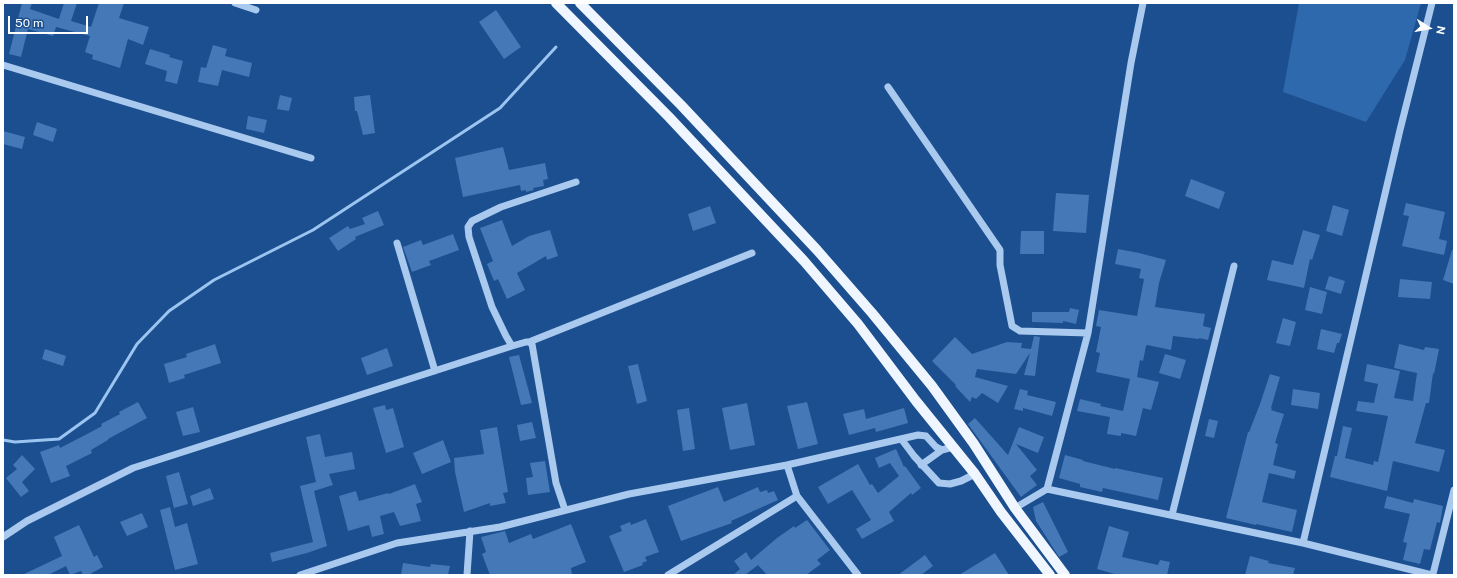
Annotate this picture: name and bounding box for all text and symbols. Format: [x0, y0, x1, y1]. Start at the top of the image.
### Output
scale bar [10, 8, 90, 34]
north arrow [1409, 8, 1449, 48]
text: 50 m [15, 16, 43, 30]
text: N [1434, 25, 1447, 36]

